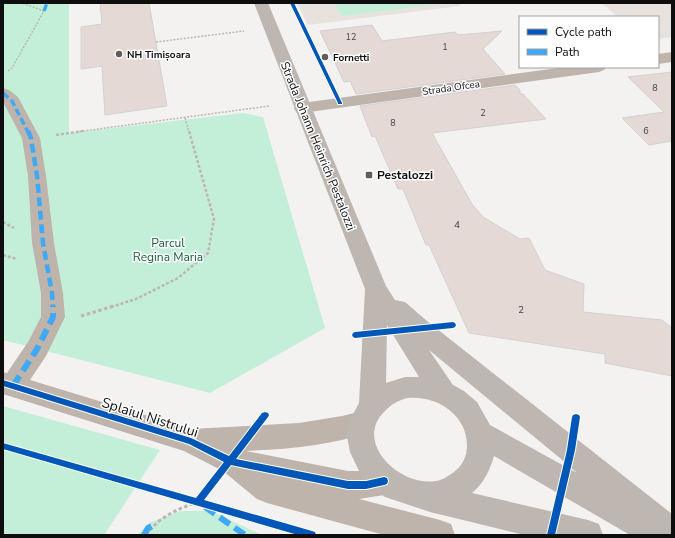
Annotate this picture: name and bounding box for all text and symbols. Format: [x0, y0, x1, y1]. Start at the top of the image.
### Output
legend [519, 16, 659, 68]
text: Cycle path [555, 24, 612, 40]
house number: 12 [346, 31, 356, 43]
house number: 1 [442, 41, 448, 53]
text: Path [555, 44, 580, 60]
place label: NH Timișoara [127, 48, 190, 62]
marker: NH Timișoara [114, 49, 124, 59]
place label: Fornetti [333, 51, 369, 65]
marker: Fornetti [320, 52, 330, 62]
street label: Strada Johann Heinrich Pestalozzi [277, 59, 359, 233]
street label: Strada Ofcea [421, 77, 481, 99]
house number: 8 [652, 82, 658, 94]
house number: 2 [480, 107, 486, 119]
house number: 8 [390, 117, 396, 129]
house number: 6 [643, 125, 649, 137]
place label: Pestalozzi [377, 167, 433, 183]
marker: Pestalozzi [364, 170, 374, 180]
house number: 4 [454, 218, 460, 232]
park label: Parcul Regina Maria [133, 235, 203, 265]
house number: 2 [518, 303, 524, 317]
street label: Splaiul Nistrului [99, 393, 201, 442]

